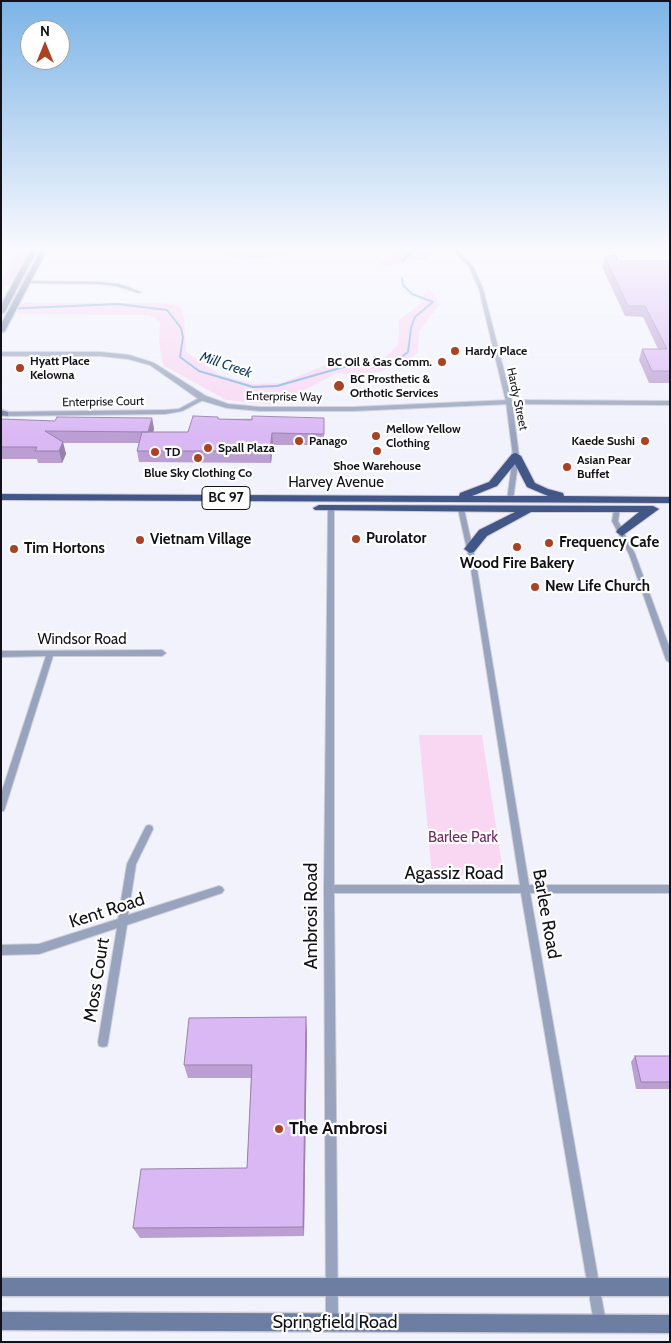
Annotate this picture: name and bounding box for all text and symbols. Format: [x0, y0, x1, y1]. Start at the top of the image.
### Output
north arrow [20, 20, 70, 70]
text: N [40, 22, 50, 40]
place label: Hardy Place [465, 344, 527, 358]
marker: Hardy Place [449, 345, 461, 357]
water label: Mill Creek [198, 348, 254, 382]
place label: Hyatt Place Kelowna [30, 354, 90, 382]
place label: BC Oil & Gas Comm. [327, 355, 432, 369]
marker: BC Oil & Gas Comm. [436, 356, 448, 368]
marker: Hyatt Place Kelowna [14, 362, 26, 374]
street label: Hardy Street [503, 366, 531, 432]
place label: BC Prosthetic & Orthotic Services [350, 372, 438, 400]
marker: BC Prosthetic & Orthotic Services [332, 379, 346, 393]
street label: Enterprise Way [246, 389, 322, 405]
street label: Enterprise Court [62, 394, 144, 410]
place label: Mellow Yellow Clothing [386, 422, 461, 450]
marker: Mellow Yellow Clothing [370, 430, 382, 442]
place label: Panago [309, 434, 347, 448]
place label: Kaede Sushi [572, 434, 635, 448]
marker: Panago [293, 435, 305, 447]
marker: Kaede Sushi [639, 435, 651, 447]
place label: Spall Plaza [218, 441, 275, 455]
marker: Spall Plaza [202, 442, 214, 454]
place label: TD [165, 445, 180, 459]
marker: Shoe Warehouse [371, 445, 383, 457]
marker: TD [149, 446, 161, 458]
marker: Blue Sky Clothing Co [192, 452, 204, 464]
place label: Asian Pear Buffet [577, 453, 631, 481]
place label: Shoe Warehouse [333, 459, 421, 473]
marker: Asian Pear Buffet [561, 461, 573, 473]
place label: Blue Sky Clothing Co [144, 466, 252, 480]
street label: Harvey Avenue [288, 474, 384, 492]
road number: BC 97 [202, 486, 250, 509]
place label: Purolator [366, 530, 426, 548]
place label: Vietnam Village [150, 531, 251, 549]
marker: Purolator [350, 533, 362, 545]
marker: Vietnam Village [134, 534, 146, 546]
place label: Frequency Cafe [559, 534, 659, 552]
marker: Frequency Cafe [543, 537, 555, 549]
place label: Tim Hortons [24, 540, 105, 558]
marker: Wood Fire Bakery [511, 541, 523, 553]
marker: Tim Hortons [8, 543, 20, 555]
place label: Wood Fire Bakery [460, 555, 574, 573]
place label: New Life Church [545, 578, 650, 596]
marker: New Life Church [529, 581, 541, 593]
street label: Windsor Road [37, 631, 127, 649]
park label: Barlee Park [428, 829, 498, 847]
street label: Ambrosi Road [301, 863, 323, 969]
street label: Agassiz Road [405, 863, 503, 885]
street label: Barlee Road [527, 867, 565, 961]
street label: Kent Road [67, 889, 147, 933]
street label: Moss Court [80, 936, 114, 1024]
place label: The Ambrosi [289, 1118, 387, 1140]
marker: The Ambrosi [273, 1123, 285, 1135]
street label: Springfield Road [272, 1312, 398, 1334]

